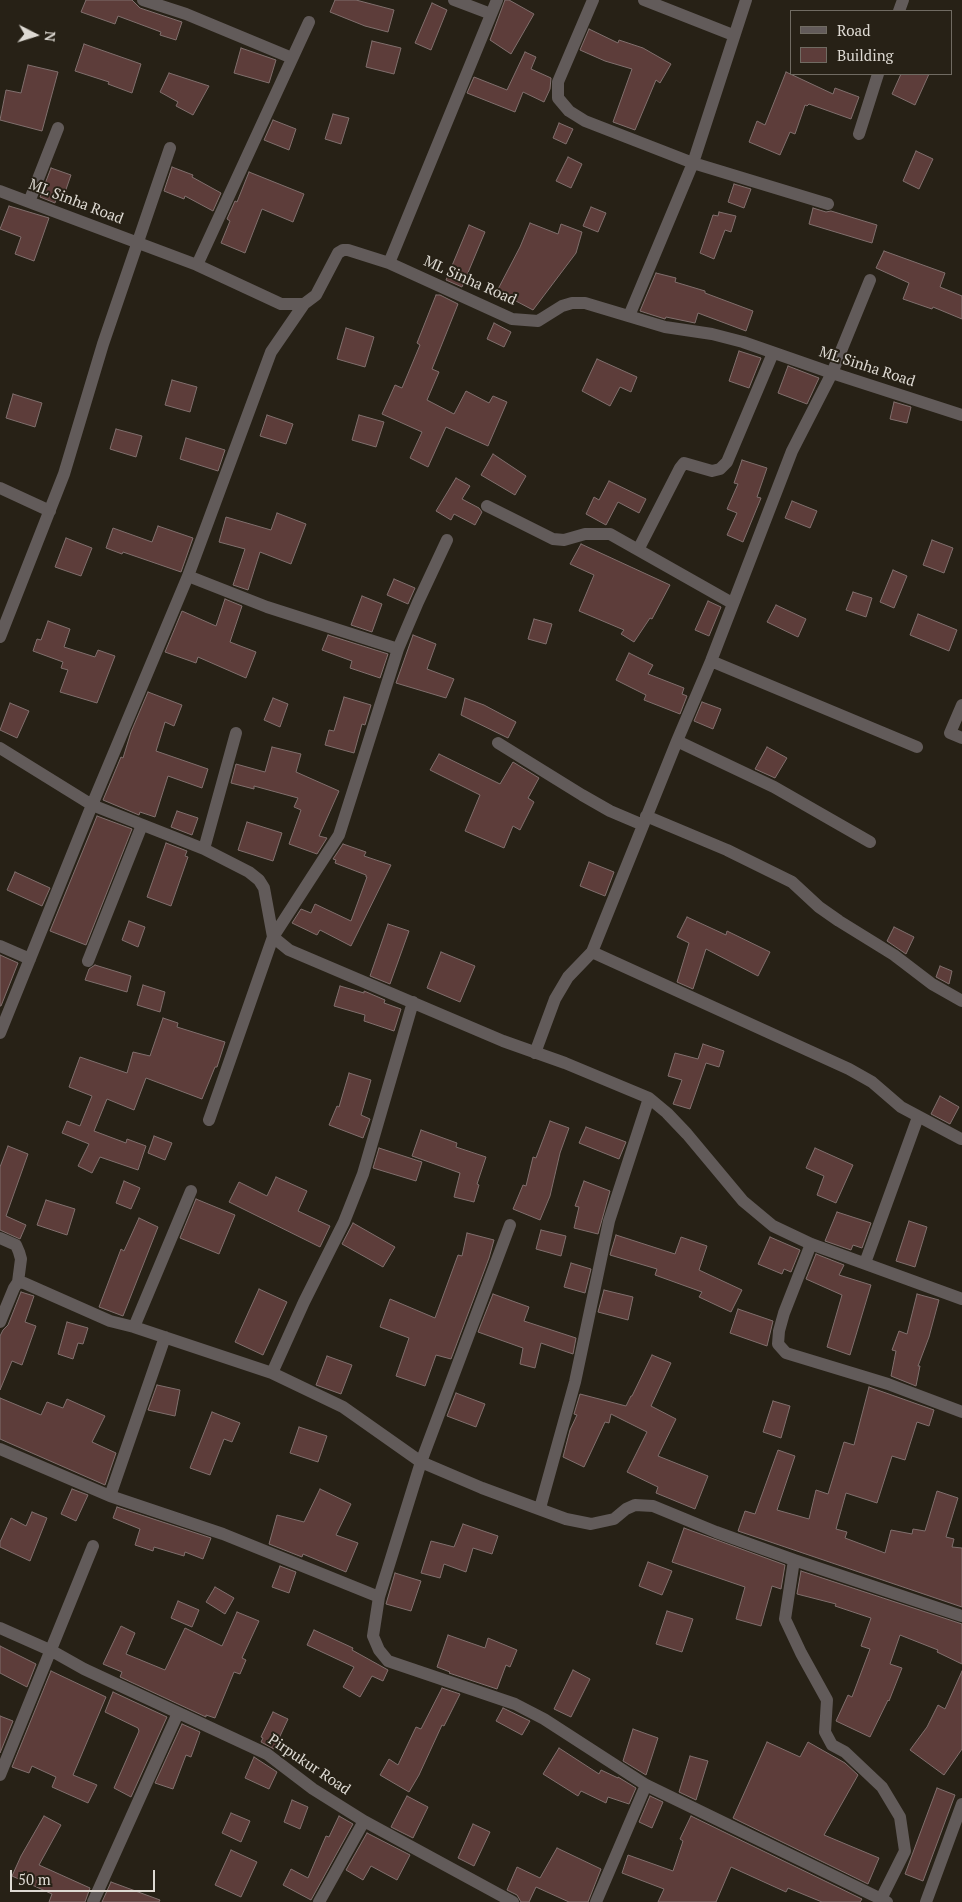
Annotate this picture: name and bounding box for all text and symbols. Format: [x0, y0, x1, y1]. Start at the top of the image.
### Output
north arrow [10, 10, 60, 60]
legend [790, 10, 952, 75]
text: Road [837, 20, 870, 40]
text: N [41, 30, 60, 42]
text: Building [837, 45, 894, 65]
street label: ML Sinha Road [26, 176, 126, 228]
street label: ML Sinha Road [421, 252, 519, 310]
street label: ML Sinha Road [817, 343, 917, 391]
street label: Pirpukur Road [264, 1731, 354, 1799]
scale bar [12, 1860, 158, 1892]
text: 50 m [18, 1869, 51, 1889]

